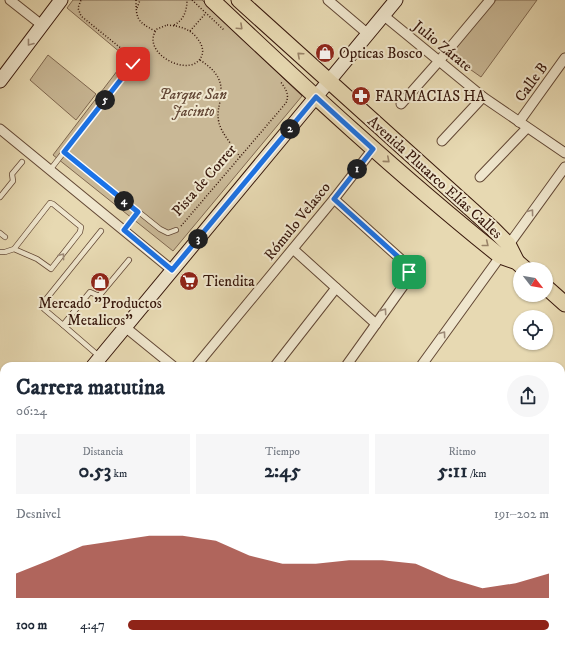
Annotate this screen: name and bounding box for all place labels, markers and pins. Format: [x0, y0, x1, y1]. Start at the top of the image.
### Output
shop icon: Opticas Bosco [314, 42, 336, 64]
place label: Opticas Bosco [339, 44, 422, 63]
pin [116, 47, 150, 81]
pharmacy icon: FARMACIAS HA [350, 85, 372, 107]
place label: FARMACIAS HA [375, 87, 486, 106]
pin: 5 [95, 90, 115, 110]
pin: 2 [280, 119, 300, 139]
pin: 1 [347, 159, 367, 179]
pin: 4 [114, 191, 134, 211]
pin: 3 [188, 229, 208, 249]
pin [392, 255, 426, 289]
supermarket icon: Tiendita [178, 270, 200, 292]
shop icon: Mercado "Productos Metalicos" [89, 271, 111, 293]
place label: Tiendita [203, 272, 255, 291]
place label: Mercado "Productos Metalicos" [38, 294, 162, 330]

